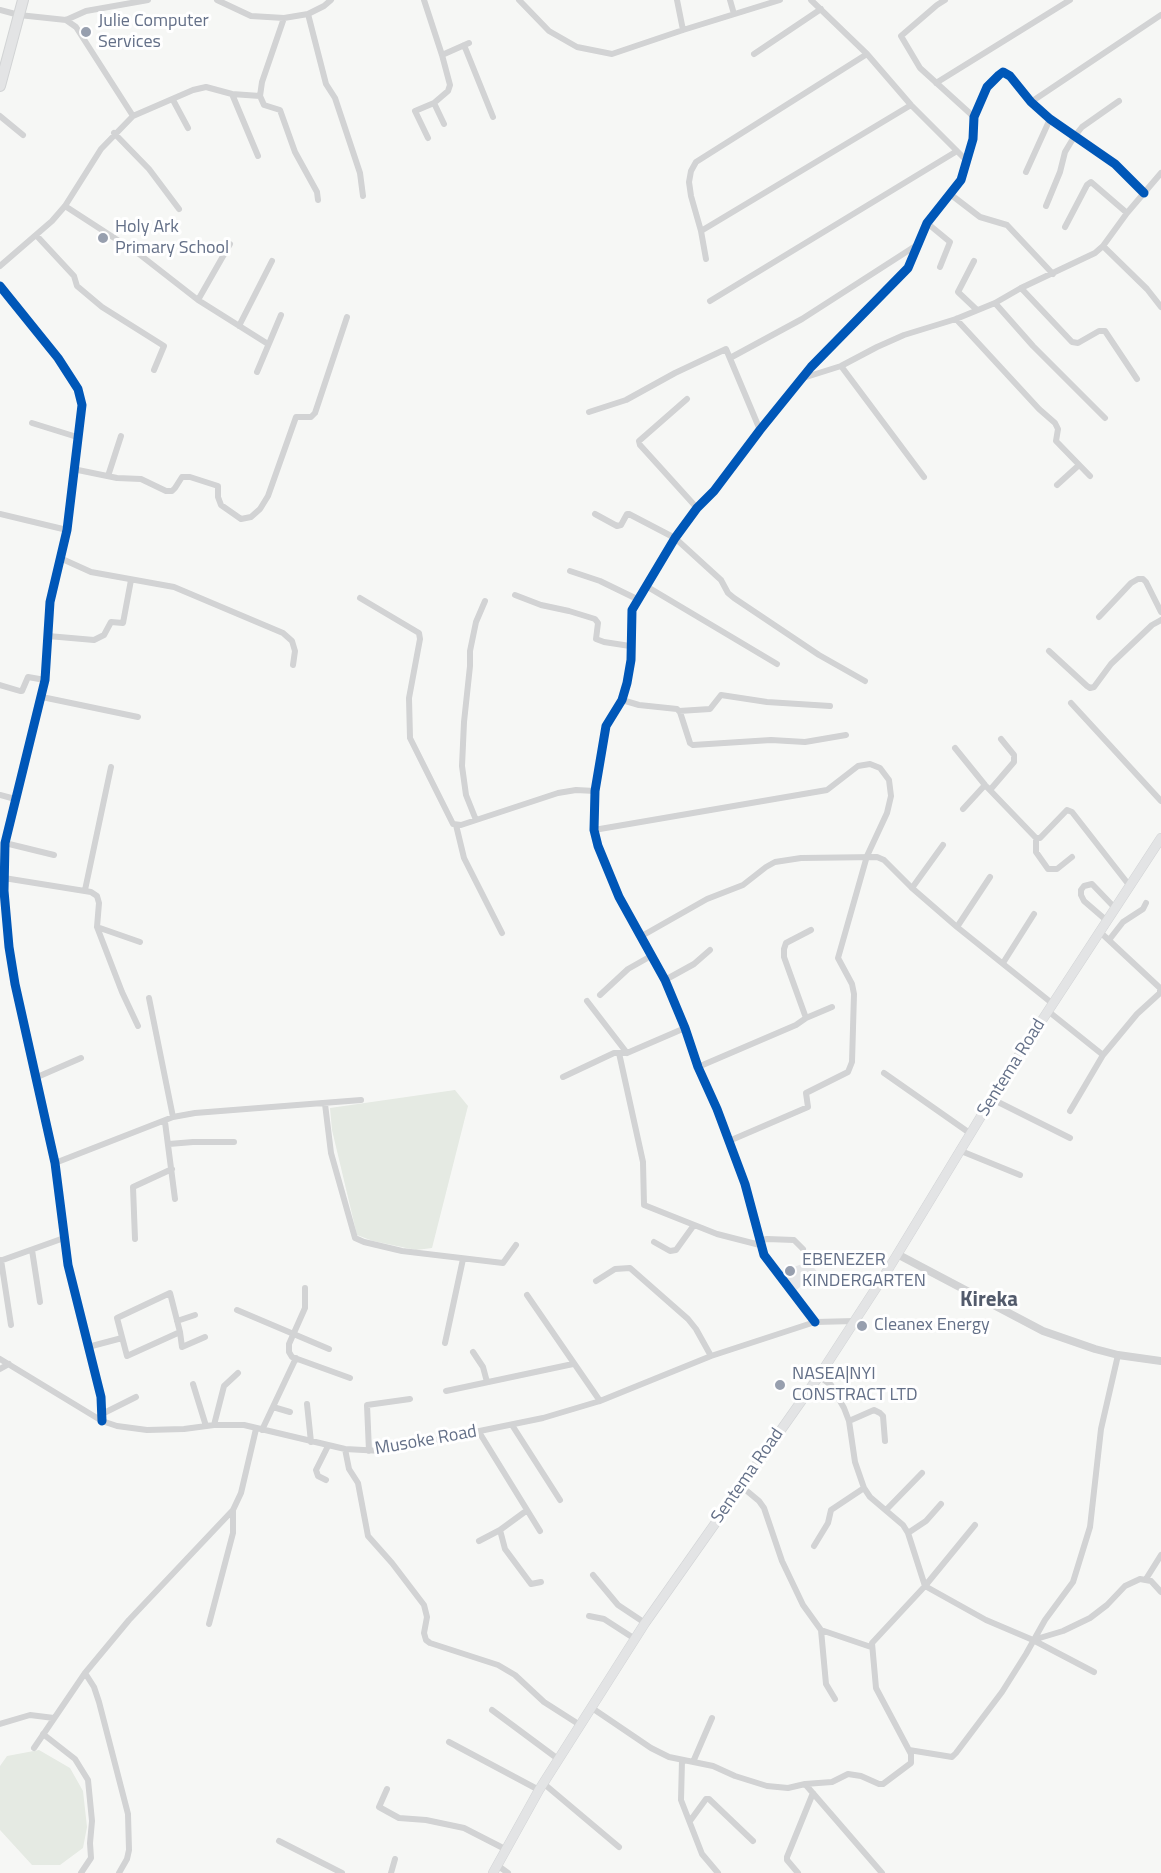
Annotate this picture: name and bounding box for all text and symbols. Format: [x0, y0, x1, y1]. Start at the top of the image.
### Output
place label: Julie Computer Services [98, 11, 209, 54]
marker: Julie Computer Services [79, 25, 93, 39]
place label: Holy Ark Primary School [115, 217, 229, 260]
marker: Holy Ark Primary School [96, 231, 110, 245]
street label: Sentema Road [973, 1015, 1051, 1121]
place label: EBENEZER KINDERGARTEN [802, 1250, 926, 1292]
marker: EBENEZER KINDERGARTEN [783, 1264, 797, 1278]
district label: Kireka [960, 1288, 1018, 1314]
place label: Cleanex Energy [874, 1315, 990, 1337]
marker: Cleanex Energy [855, 1319, 869, 1333]
place label: NASEA|NYI CONSTRACT LTD [792, 1364, 918, 1406]
marker: NASEA|NYI CONSTRACT LTD [773, 1378, 787, 1392]
street label: Musoke Road [373, 1421, 479, 1461]
street label: Sentema Road [707, 1424, 789, 1528]

